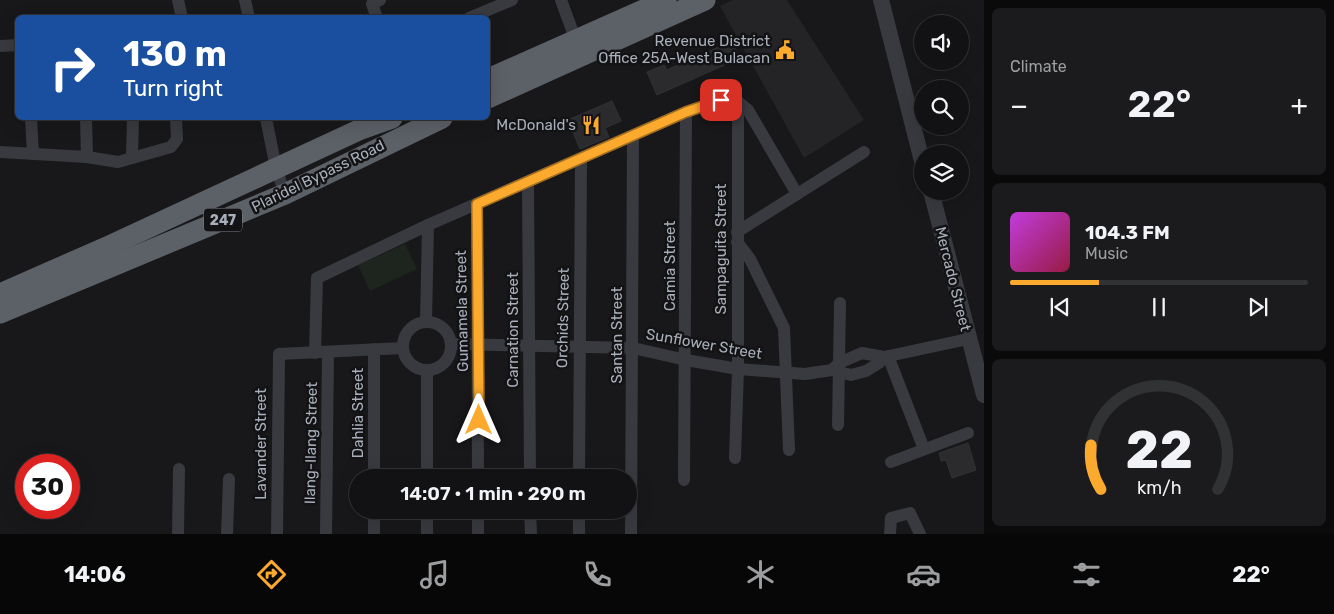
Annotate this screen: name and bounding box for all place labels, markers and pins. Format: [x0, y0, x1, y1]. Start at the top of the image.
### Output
place label: Revenue District Office 25A-West Bulacan [598, 32, 770, 67]
public building icon: Revenue District Office 25A-West Bulacan [774, 39, 796, 61]
pin [700, 79, 742, 121]
restaurant icon: McDonald's [580, 114, 602, 136]
place label: McDonald's [496, 116, 576, 134]

